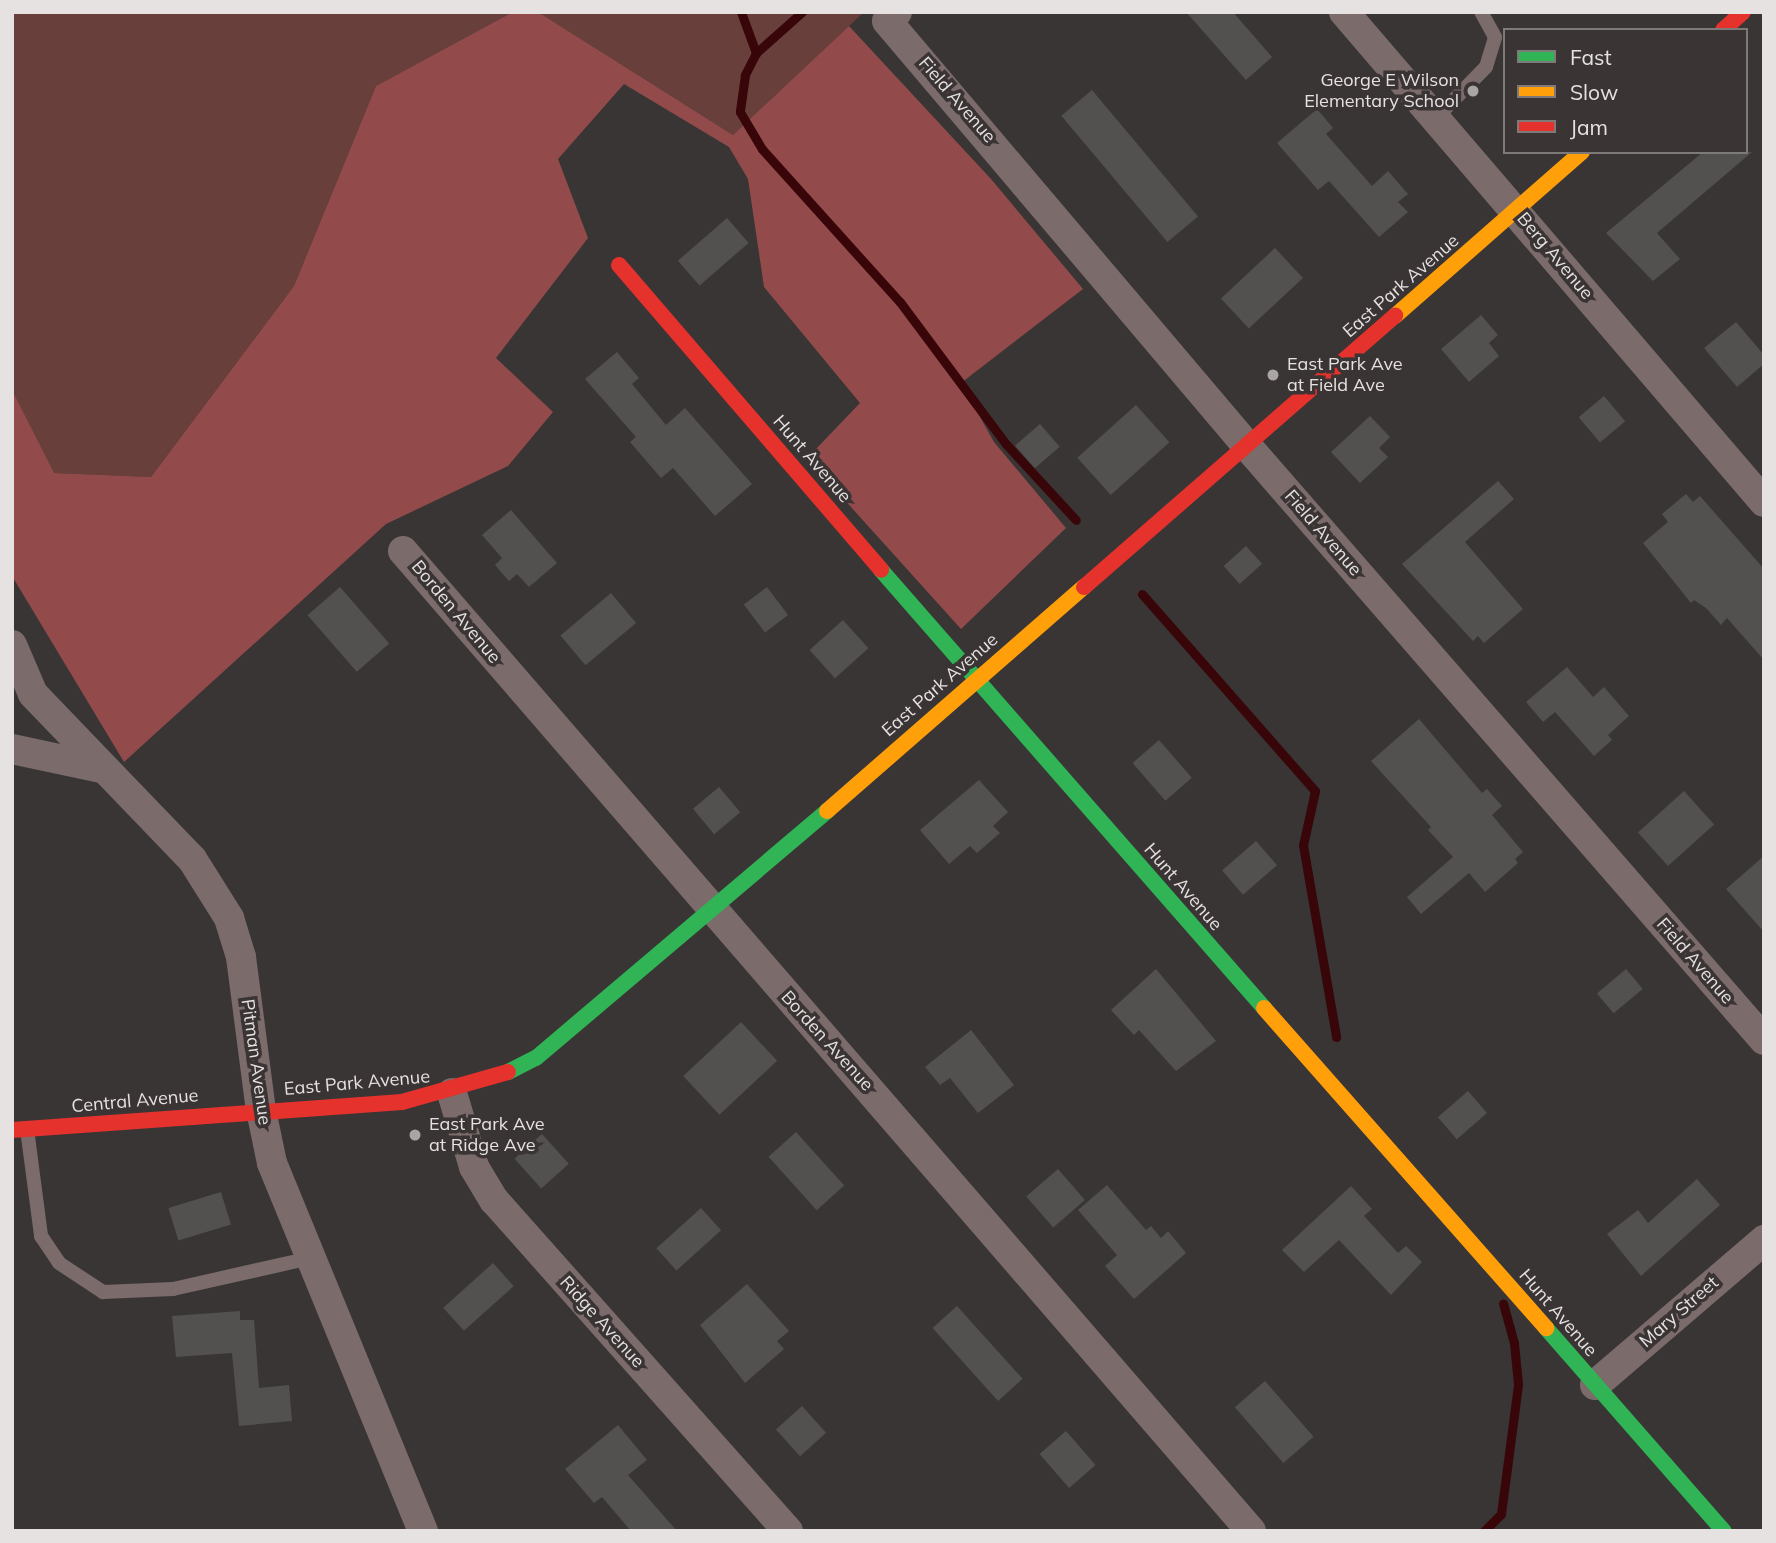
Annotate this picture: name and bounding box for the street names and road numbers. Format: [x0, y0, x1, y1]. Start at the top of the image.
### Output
street label: Field Avenue [914, 53, 1000, 147]
street label: Berg Avenue [1512, 208, 1598, 304]
street label: East Park Avenue [1339, 230, 1463, 342]
street label: Hunt Avenue [768, 411, 856, 507]
street label: Field Avenue [1280, 486, 1366, 580]
street label: Borden Avenue [407, 556, 505, 668]
street label: East Park Avenue [878, 629, 1002, 741]
street label: Hunt Avenue [1139, 839, 1227, 935]
street label: Field Avenue [1652, 914, 1738, 1008]
street label: Borden Avenue [776, 986, 878, 1096]
street label: Pitman Avenue [236, 998, 276, 1126]
street label: East Park Avenue [283, 1066, 431, 1100]
street label: Central Avenue [71, 1085, 199, 1117]
street label: Hunt Avenue [1514, 1265, 1602, 1361]
street label: Ridge Avenue [555, 1272, 649, 1372]
street label: Mary Street [1635, 1272, 1723, 1352]

